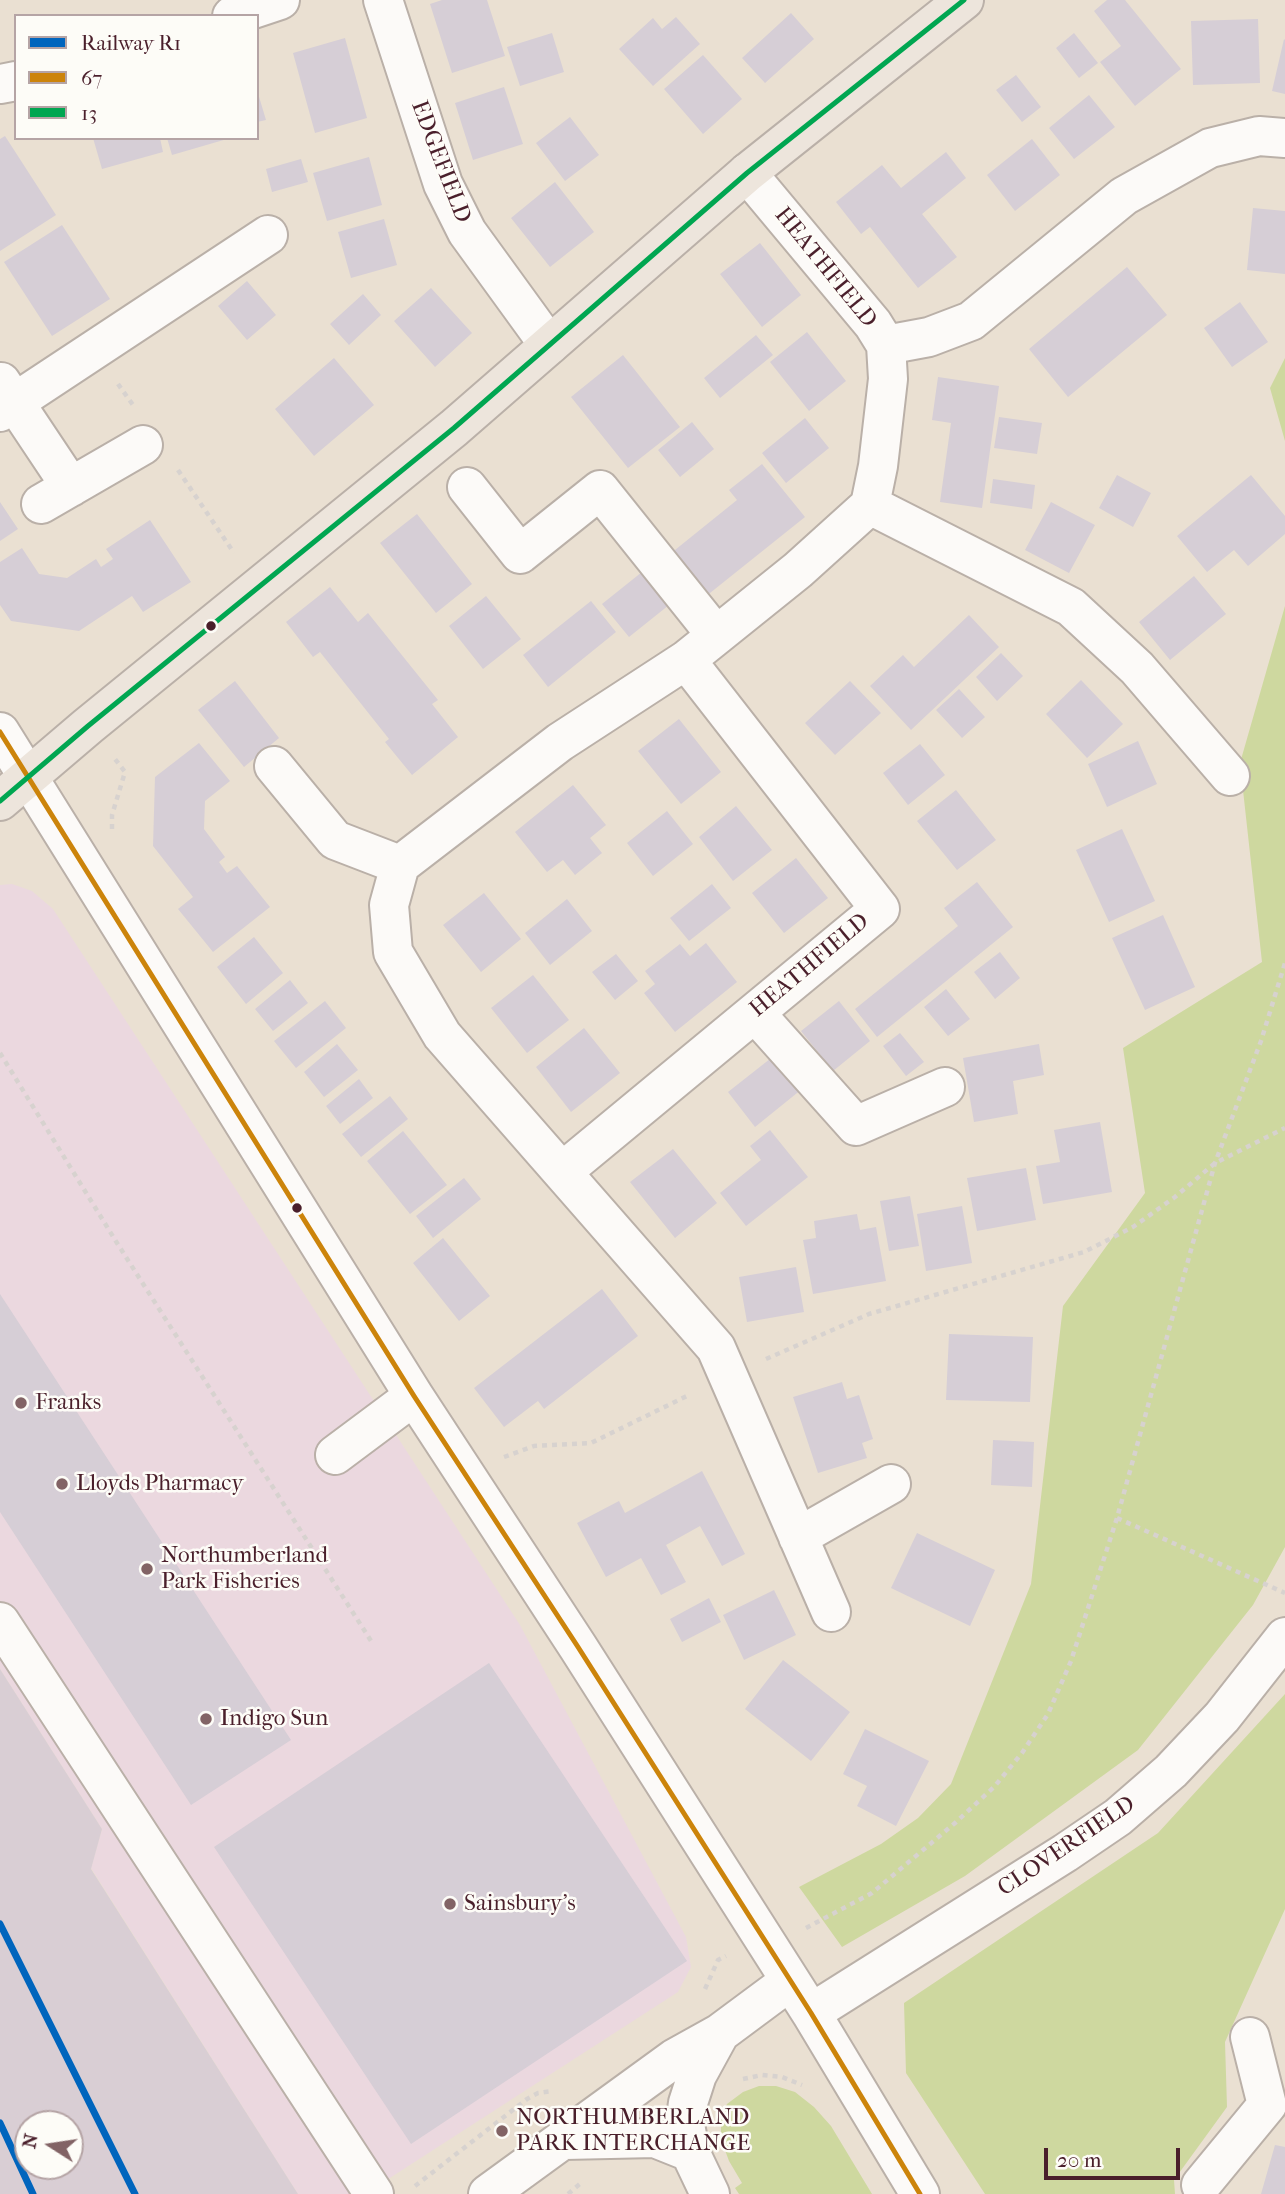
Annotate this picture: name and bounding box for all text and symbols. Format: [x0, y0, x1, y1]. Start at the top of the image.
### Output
legend [14, 14, 259, 140]
text: Railway R1 [81, 31, 181, 55]
text: 67 [81, 66, 102, 90]
street label: EDGEFIELD [404, 97, 476, 227]
text: 13 [81, 101, 97, 125]
street label: HEATHFIELD [768, 202, 882, 334]
unlabelled marker [204, 619, 218, 633]
street label: HEATHFIELD [745, 908, 875, 1024]
unlabelled marker [290, 1201, 304, 1215]
place label: Franks [35, 1389, 101, 1417]
marker: Franks [13, 1395, 29, 1411]
place label: Lloyds Pharmacy [76, 1470, 244, 1498]
marker: Lloyds Pharmacy [54, 1476, 70, 1492]
place label: Northumberland Park Fisheries [161, 1542, 328, 1596]
marker: Northumberland Park Fisheries [139, 1561, 155, 1577]
place label: Indigo Sun [220, 1705, 328, 1733]
marker: Indigo Sun [198, 1711, 214, 1727]
street label: CLOVERFIELD [993, 1791, 1141, 1903]
place label: Sainsbury's [464, 1890, 576, 1918]
marker: Sainsbury's [442, 1896, 458, 1912]
place label: NORTHUMBERLAND PARK INTERCHANGE [516, 2104, 750, 2158]
north arrow [14, 2110, 84, 2180]
marker: NORTHUMBERLAND PARK INTERCHANGE [494, 2123, 510, 2139]
text: N [18, 2132, 43, 2150]
scale bar [1047, 2134, 1184, 2178]
text: 20 m [1057, 2148, 1101, 2172]

